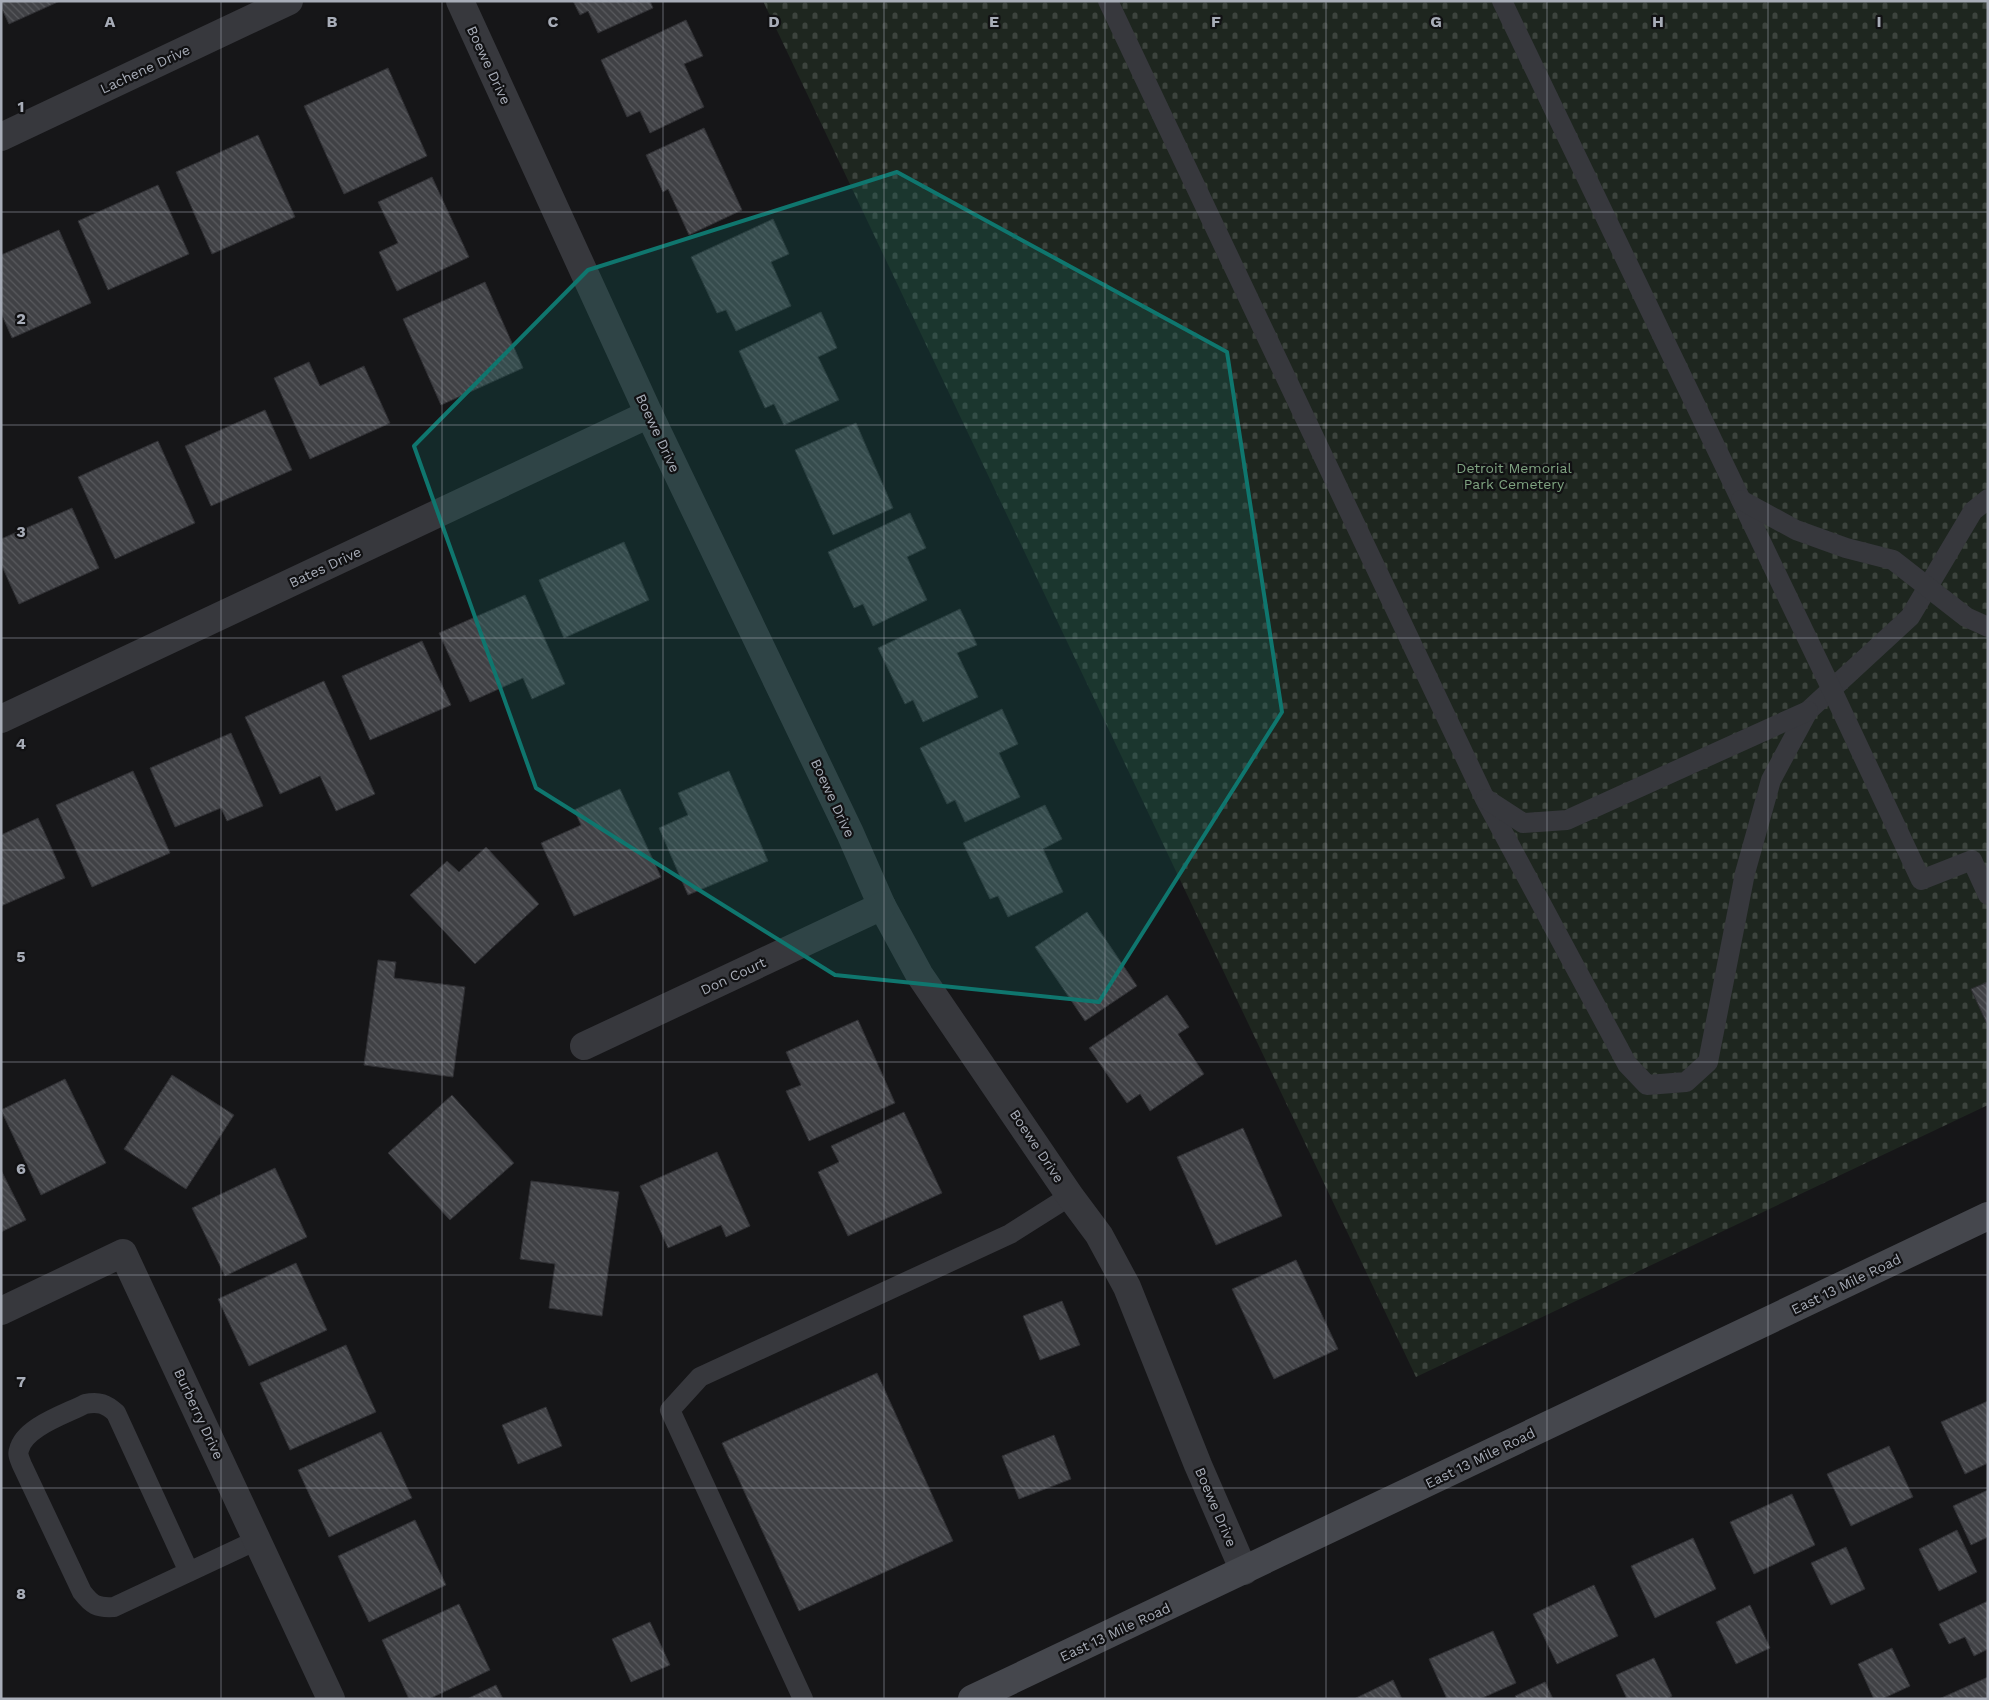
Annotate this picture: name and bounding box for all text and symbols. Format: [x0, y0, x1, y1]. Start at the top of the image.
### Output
text: A [105, 12, 116, 31]
text: B [327, 12, 338, 31]
text: C [548, 12, 559, 31]
text: D [768, 12, 780, 31]
text: E [989, 12, 999, 31]
text: F [1211, 12, 1221, 31]
text: G [1430, 12, 1442, 31]
text: H [1652, 12, 1664, 31]
text: I [1876, 12, 1882, 31]
street label: Boewe Drive [464, 23, 514, 107]
street label: Lachene Drive [98, 41, 192, 97]
text: 1 [18, 97, 24, 116]
text: 2 [16, 309, 26, 328]
street label: Boewe Drive [633, 391, 683, 475]
park label: Detroit Memorial Park Cemetery [1456, 460, 1572, 492]
text: 3 [16, 522, 26, 541]
street label: Bates Drive [286, 543, 364, 591]
text: 4 [16, 734, 26, 753]
street label: Boewe Drive [808, 756, 858, 840]
text: 5 [16, 947, 26, 966]
street label: Don Court [698, 954, 768, 998]
street label: Boewe Drive [1007, 1106, 1067, 1186]
text: 6 [16, 1159, 26, 1178]
street label: East 13 Mile Road [1789, 1251, 1903, 1317]
street label: Burberry Drive [171, 1366, 227, 1462]
text: 7 [16, 1372, 26, 1391]
street label: East 13 Mile Road [1423, 1425, 1537, 1491]
street label: Boewe Drive [1192, 1465, 1240, 1549]
text: 8 [16, 1584, 26, 1603]
street label: East 13 Mile Road [1057, 1599, 1173, 1665]

